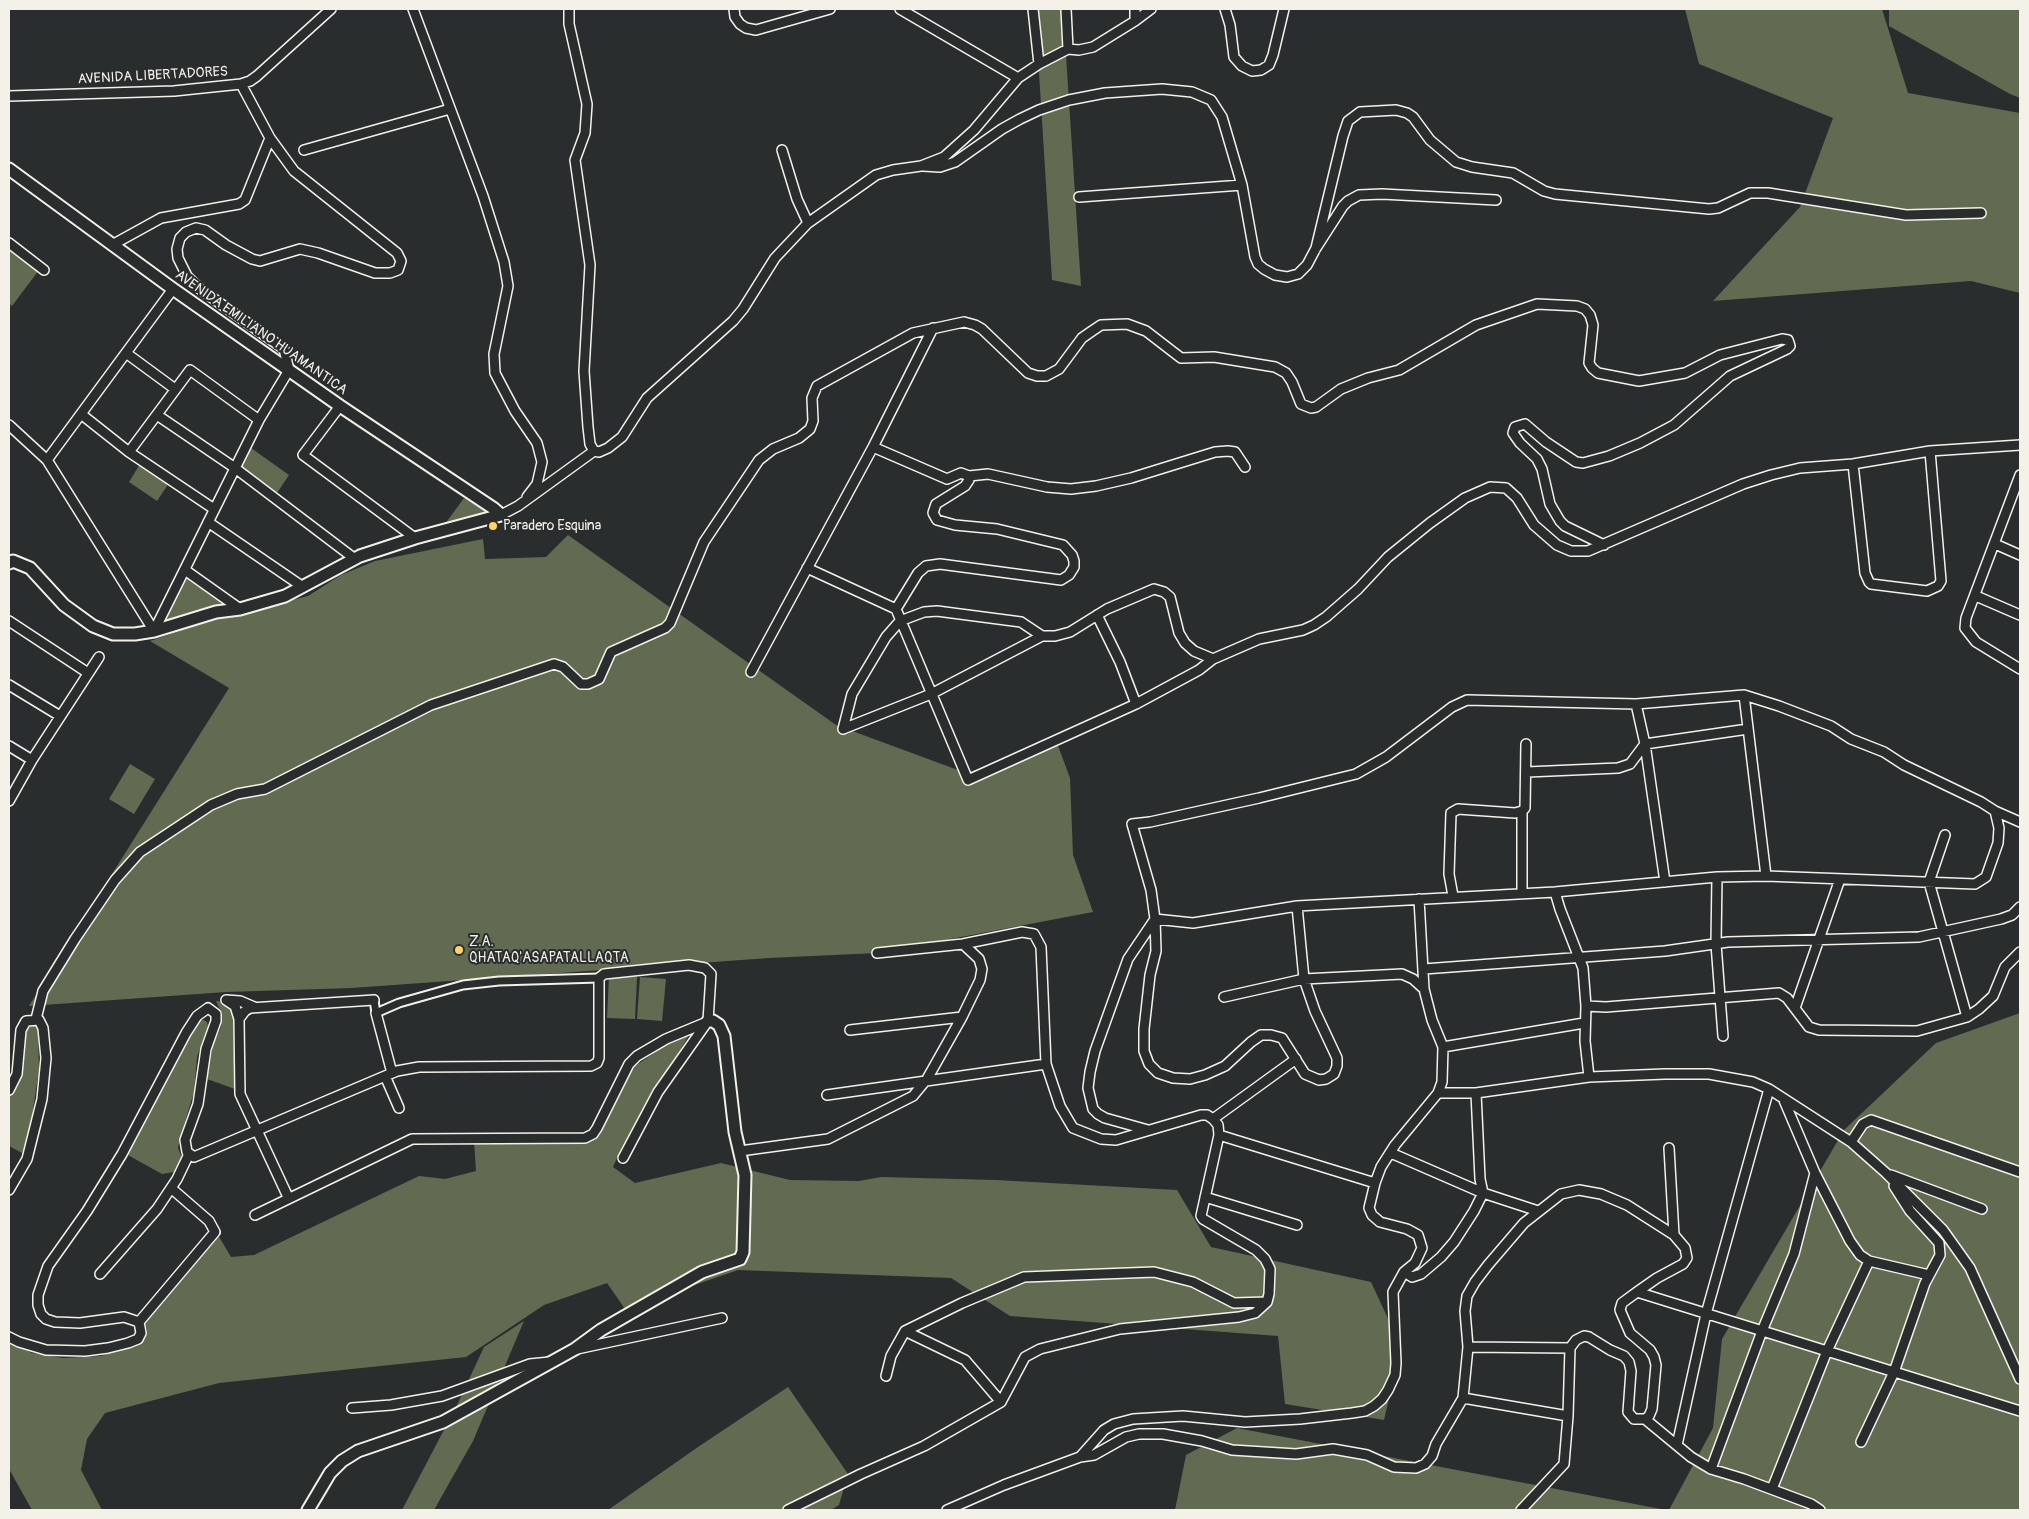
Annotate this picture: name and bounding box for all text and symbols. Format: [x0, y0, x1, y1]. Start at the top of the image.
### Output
street label: AVENIDA LIBERTADORES [77, 64, 229, 88]
street label: AVENIDA EMILIANO HUAMANTICA [172, 267, 350, 399]
place label: Paradero Esquina [503, 518, 601, 534]
marker: Paradero Esquina [487, 520, 499, 532]
place label: Z.A. QHATAQ'ASAPATALLAQTA [469, 934, 629, 966]
marker: Z.A. QHATAQ'ASAPATALLAQTA [453, 944, 465, 956]

